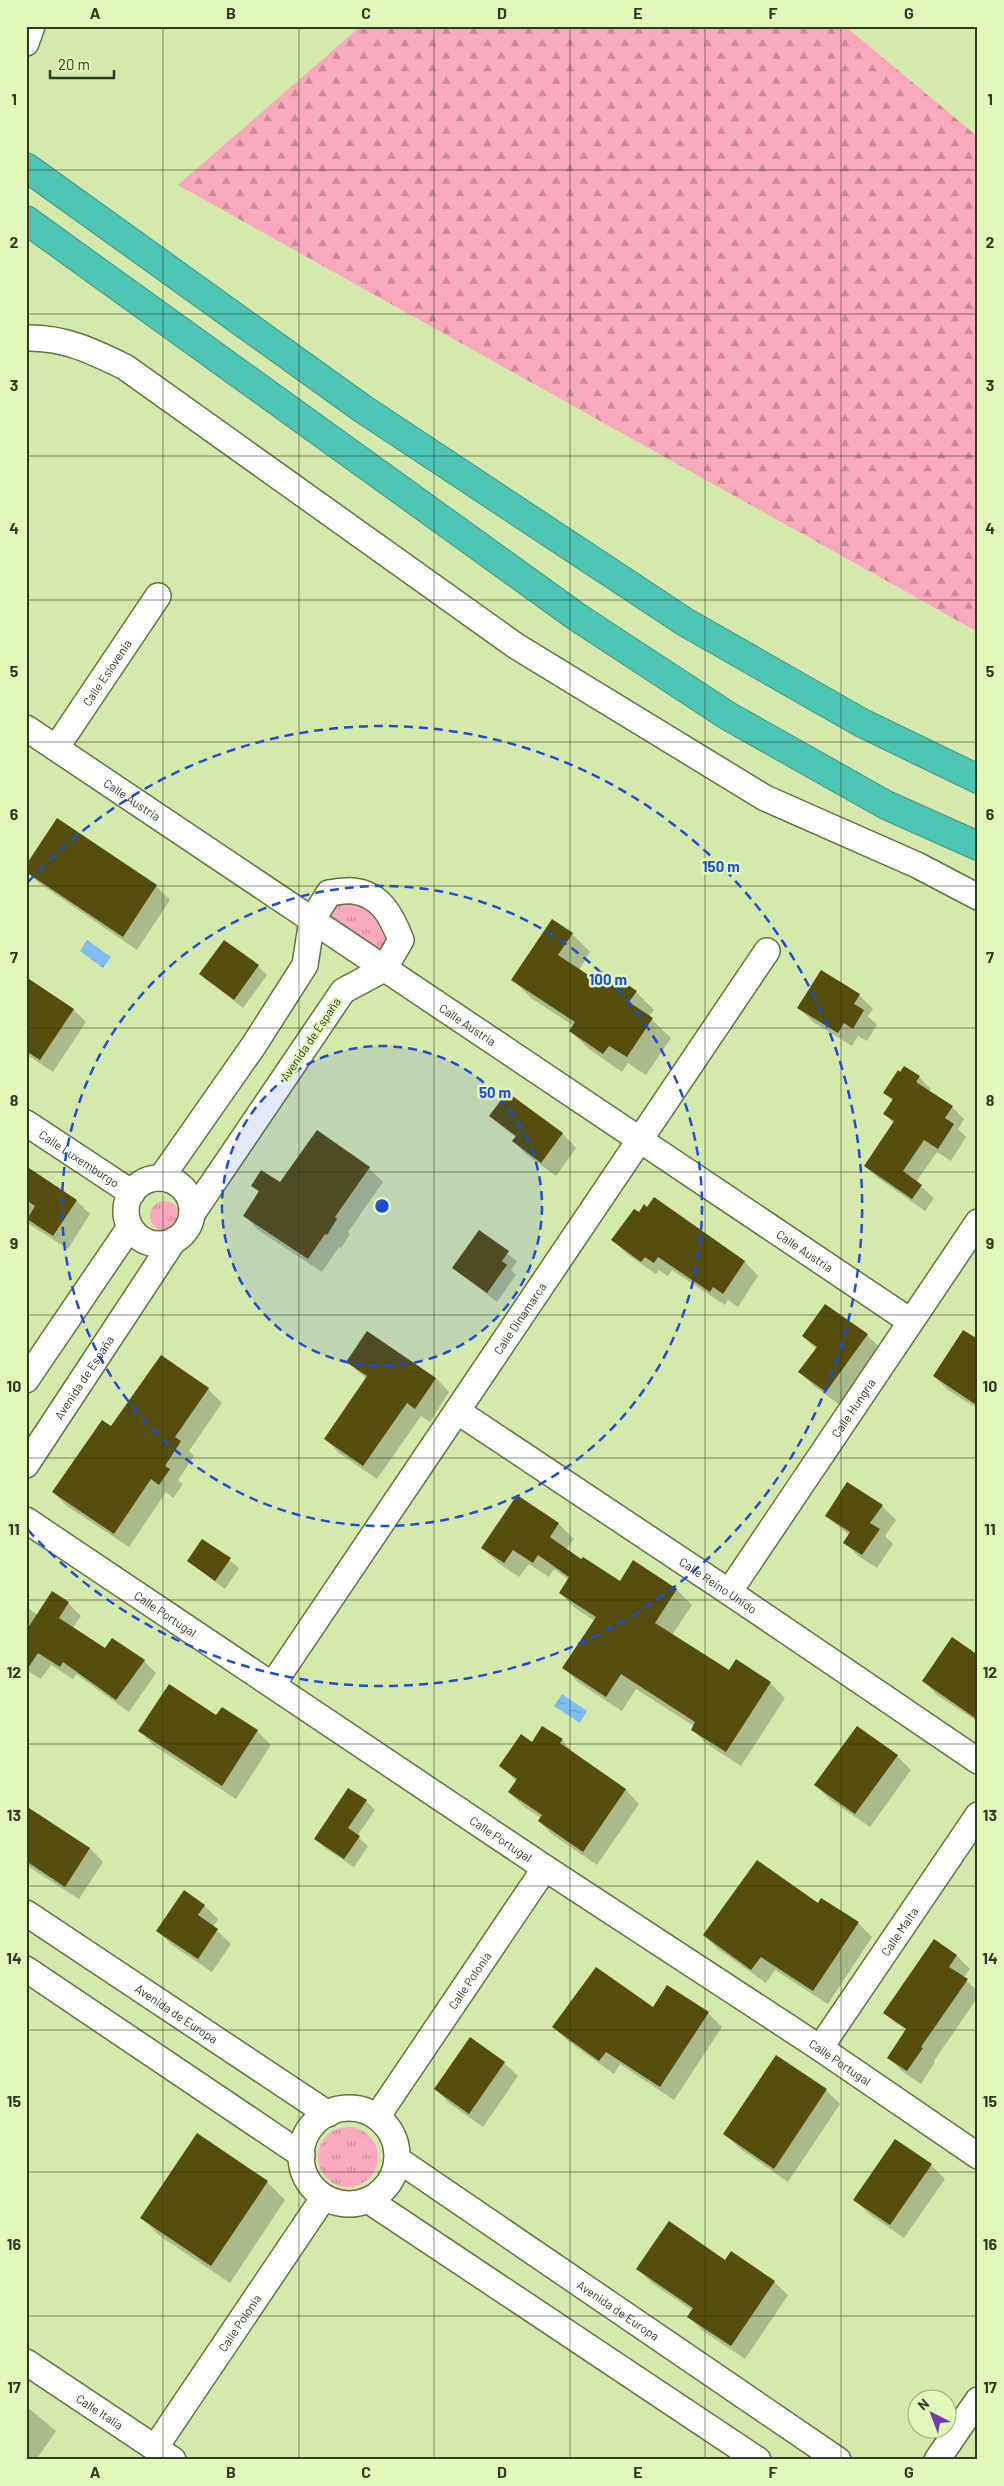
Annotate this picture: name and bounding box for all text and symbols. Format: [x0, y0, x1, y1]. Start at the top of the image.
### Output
text: A [90, 3, 101, 22]
text: B [226, 3, 236, 22]
text: C [361, 3, 371, 22]
text: D [497, 3, 507, 22]
text: E [633, 3, 643, 22]
text: F [769, 3, 778, 22]
text: G [904, 3, 914, 22]
scale bar [50, 48, 114, 80]
text: 20 m [58, 55, 90, 73]
text: 1 [11, 89, 17, 108]
text: 1 [987, 89, 993, 108]
text: 2 [10, 232, 19, 251]
text: 2 [986, 232, 995, 251]
text: 3 [10, 375, 18, 394]
text: 3 [986, 375, 994, 394]
text: 4 [9, 518, 19, 537]
text: 4 [985, 518, 995, 537]
street label: Calle Eslovenia [79, 636, 134, 708]
text: 5 [10, 661, 19, 680]
text: 5 [986, 661, 995, 680]
street label: Calle Austria [101, 775, 163, 823]
text: 6 [10, 804, 19, 823]
text: 6 [986, 804, 995, 823]
text: 150 m [702, 857, 740, 875]
text: 7 [10, 947, 18, 966]
text: 7 [986, 947, 994, 966]
text: 100 m [589, 970, 627, 988]
street label: Avenida de España [277, 995, 343, 1083]
street label: Calle Austria [437, 1000, 499, 1048]
text: 50 m [479, 1083, 511, 1101]
text: 8 [10, 1090, 19, 1109]
text: 8 [986, 1090, 995, 1109]
street label: Calle Luxemburgo [37, 1127, 122, 1190]
centre of rings [373, 1197, 391, 1215]
street label: Calle Austria [774, 1227, 836, 1275]
text: 9 [10, 1233, 18, 1252]
text: 9 [986, 1233, 994, 1252]
street label: Calle Dinamarca [490, 1280, 549, 1357]
street label: Avenida de España [51, 1333, 116, 1422]
text: 10 [7, 1376, 21, 1395]
street label: Calle Hungría [828, 1376, 878, 1440]
text: 10 [983, 1376, 997, 1395]
text: 11 [8, 1519, 20, 1538]
text: 11 [984, 1519, 996, 1538]
street label: Calle Reino Unido [677, 1554, 760, 1616]
street label: Calle Portugal [132, 1588, 199, 1639]
text: 12 [7, 1662, 21, 1681]
text: 12 [983, 1662, 997, 1681]
text: 13 [7, 1805, 21, 1824]
text: 13 [983, 1805, 997, 1824]
street label: Calle Portugal [467, 1813, 535, 1864]
street label: Calle Malta [878, 1904, 921, 1958]
text: 14 [6, 1948, 22, 1967]
text: 14 [982, 1948, 998, 1967]
street label: Calle Polonia [445, 1949, 494, 2012]
street label: Avenida de Europa [133, 1981, 221, 2046]
street label: Calle Portugal [807, 2036, 874, 2088]
text: 15 [7, 2091, 22, 2110]
text: 15 [983, 2091, 998, 2110]
text: 16 [7, 2234, 22, 2253]
text: 16 [983, 2234, 998, 2253]
street label: Avenida de Europa [575, 2277, 662, 2343]
street label: Calle Polonia [215, 2291, 264, 2354]
text: 17 [7, 2377, 21, 2396]
text: 17 [983, 2377, 997, 2396]
north arrow [906, 2388, 956, 2438]
street label: Calle Italia [74, 2391, 126, 2432]
text: N [914, 2395, 932, 2413]
text: A [90, 2462, 101, 2481]
text: B [226, 2462, 236, 2481]
text: C [361, 2462, 371, 2481]
text: D [497, 2462, 507, 2481]
text: E [633, 2462, 643, 2481]
text: F [769, 2462, 778, 2481]
text: G [904, 2462, 914, 2481]

